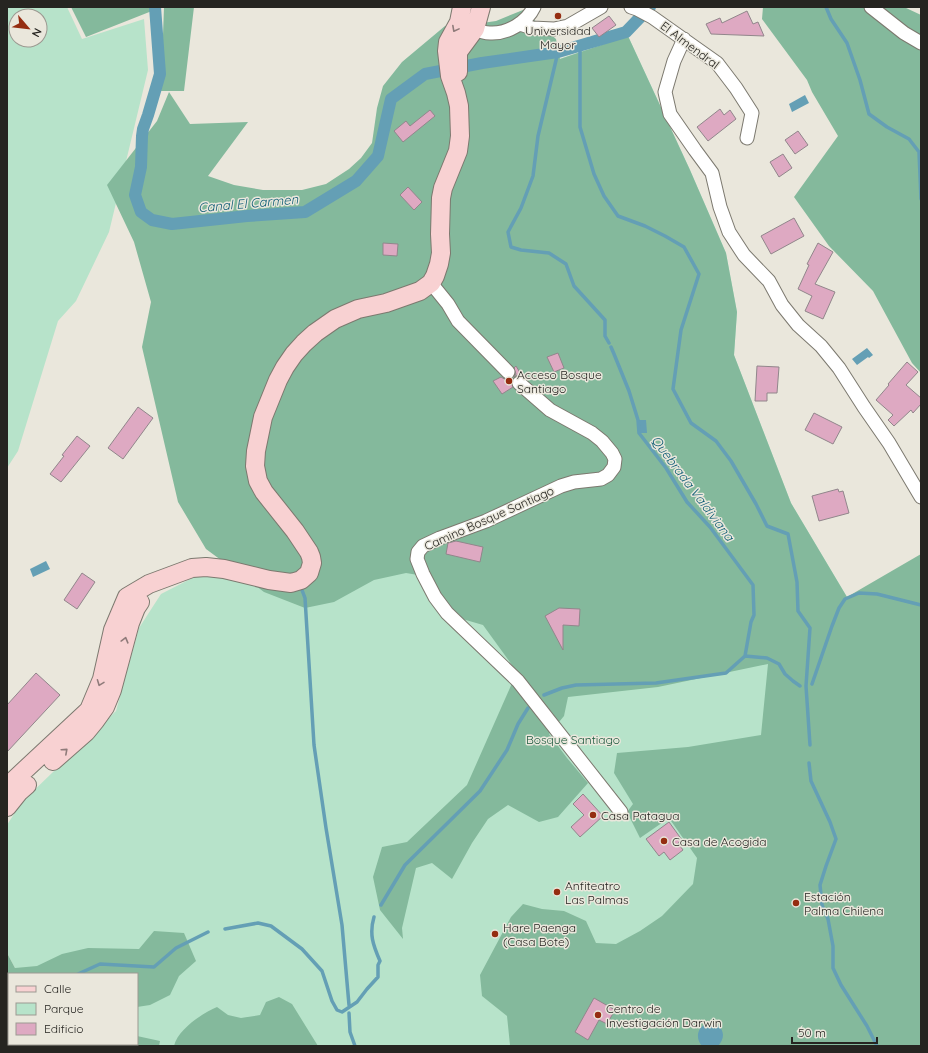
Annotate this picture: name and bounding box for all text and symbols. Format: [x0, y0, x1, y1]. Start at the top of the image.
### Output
north arrow [8, 8, 48, 48]
marker: Universidad Mayor [553, 11, 563, 21]
street label: El Almendral [658, 18, 722, 72]
place label: Universidad Mayor [525, 23, 591, 52]
one-way arrow [452, 25, 459, 33]
text: N [29, 26, 45, 40]
water label: Canal El Carmen [197, 191, 299, 215]
place label: Acceso Bosque Santiago [517, 367, 602, 396]
marker: Acceso Bosque Santiago [504, 376, 514, 386]
water label: Quebrada Valdiviana [648, 432, 738, 545]
street label: Camino Bosque Santiago [422, 483, 556, 553]
one-way arrow [121, 637, 129, 643]
one-way arrow [97, 679, 105, 686]
park label: Bosque Santiago [526, 732, 620, 747]
one-way arrow [60, 749, 67, 756]
place label: Casa Patagua [601, 808, 680, 823]
marker: Casa Patagua [588, 810, 598, 820]
place label: Casa de Acogida [672, 834, 767, 849]
marker: Casa de Acogida [659, 836, 669, 846]
place label: Anfiteatro Las Palmas [565, 878, 629, 907]
marker: Anfiteatro Las Palmas [552, 887, 562, 897]
place label: Estación Palma Chilena [804, 889, 883, 918]
marker: Estación Palma Chilena [791, 898, 801, 908]
place label: Hare Paenga (Casa Bote) [503, 920, 576, 949]
marker: Hare Paenga (Casa Bote) [490, 929, 500, 939]
legend [8, 973, 138, 1045]
text: Calle [44, 981, 72, 996]
text: Parque [44, 1001, 84, 1016]
place label: Centro de Investigación Darwin [606, 1001, 722, 1030]
marker: Centro de Investigación Darwin [593, 1010, 603, 1020]
scale bar [792, 1019, 877, 1045]
text: Edificio [44, 1021, 84, 1036]
text: 50 m [798, 1025, 826, 1040]

